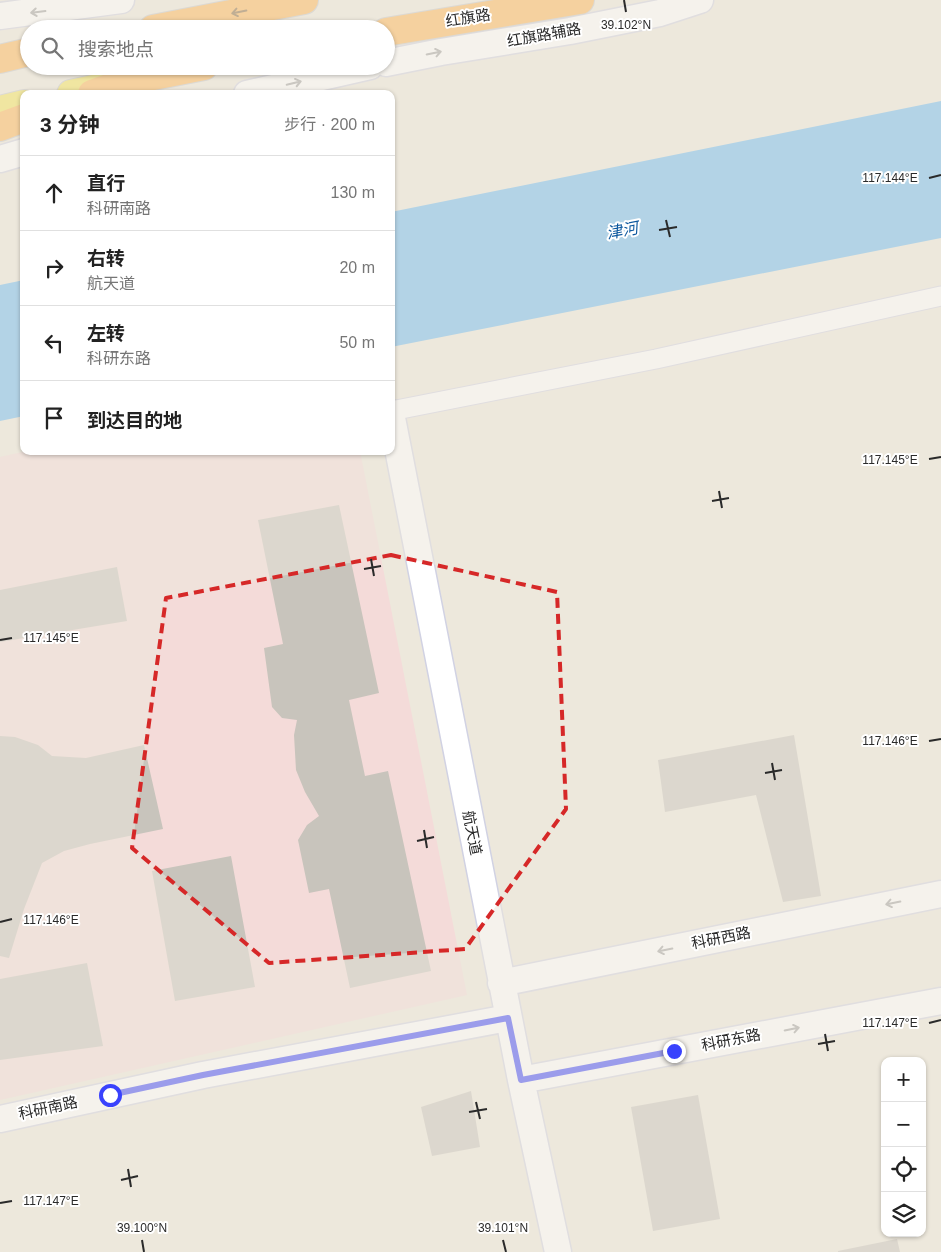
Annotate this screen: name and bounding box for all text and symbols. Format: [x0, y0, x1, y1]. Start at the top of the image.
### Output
street label: 红旗路 [444, 6, 491, 29]
one-way arrow [30, 7, 46, 17]
one-way arrow [231, 8, 247, 18]
text: 39.102°N [601, 18, 651, 32]
search box [20, 20, 395, 75]
street label: 红旗路辅路 [505, 20, 582, 49]
icon: search [38, 34, 66, 62]
text: 搜索地点 [78, 39, 154, 60]
one-way arrow [426, 48, 442, 57]
one-way arrow [286, 78, 302, 87]
text: 3 分钟 [40, 113, 100, 136]
text: 步行 · 200 m [284, 116, 375, 133]
text: 117.144°E [862, 171, 918, 185]
text: 直行 [87, 173, 125, 194]
icon: ahead [40, 179, 68, 207]
text: 130 m [331, 184, 375, 201]
text: 科研南路 [87, 200, 151, 217]
water label: 津河 [605, 219, 642, 242]
text: 右转 [87, 248, 125, 269]
icon: right [40, 254, 68, 282]
text: 20 m [339, 259, 375, 276]
text: 航天道 [87, 275, 135, 292]
text: 左转 [87, 323, 125, 344]
icon: left [40, 329, 68, 357]
text: 50 m [339, 334, 375, 351]
text: 科研东路 [87, 350, 151, 367]
icon: arrive [40, 404, 68, 432]
text: 到达目的地 [87, 410, 182, 431]
text: 117.145°E [862, 453, 918, 467]
text: 117.145°E [23, 631, 79, 645]
text: 117.146°E [862, 734, 918, 748]
street label: 航天道 [460, 809, 485, 857]
one-way arrow [886, 899, 902, 909]
text: 117.146°E [23, 913, 79, 927]
street label: 科研西路 [690, 923, 752, 952]
one-way arrow [658, 945, 674, 955]
text: 117.147°E [862, 1016, 918, 1030]
one-way arrow [784, 1023, 800, 1033]
street label: 科研东路 [700, 1025, 762, 1054]
route end [663, 1040, 686, 1063]
map controls [881, 1057, 926, 1237]
button: + [881, 1057, 926, 1102]
route start [99, 1084, 122, 1107]
street label: 科研南路 [17, 1093, 79, 1122]
button: − [881, 1102, 926, 1147]
button: locate [881, 1147, 926, 1192]
button: layers [881, 1192, 926, 1237]
text: 117.147°E [23, 1194, 79, 1208]
text: 39.100°N [117, 1221, 167, 1235]
text: 39.101°N [478, 1221, 528, 1235]

